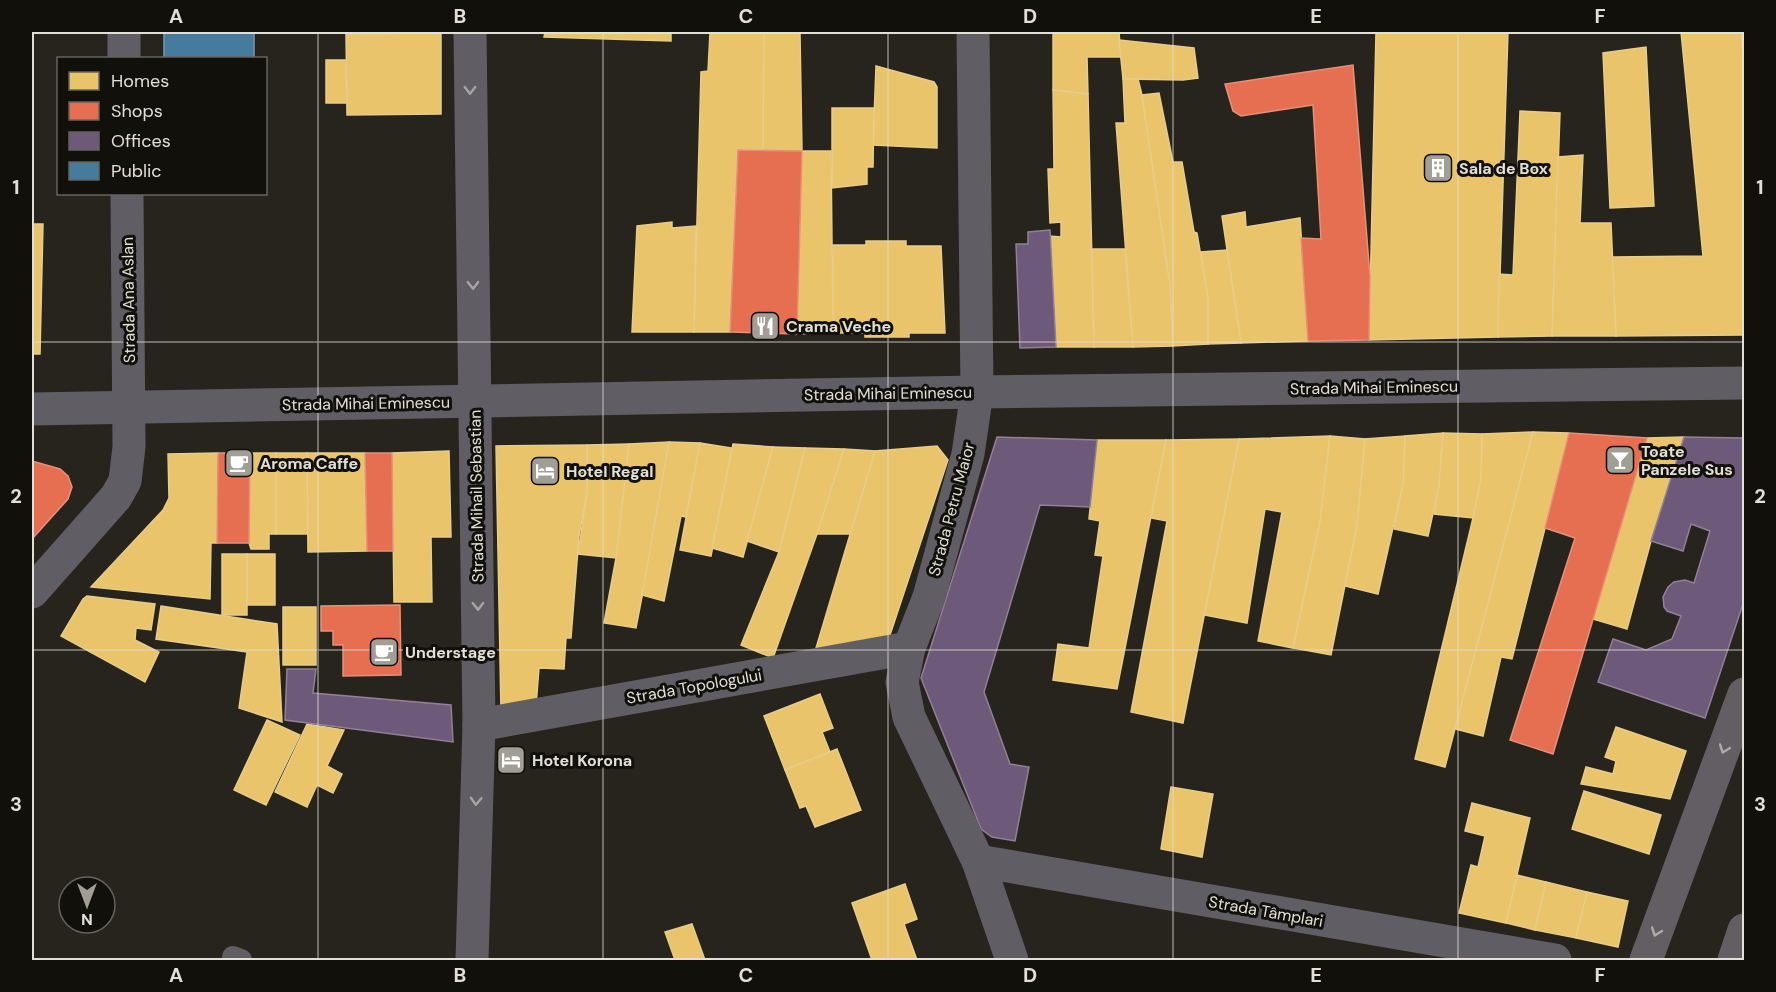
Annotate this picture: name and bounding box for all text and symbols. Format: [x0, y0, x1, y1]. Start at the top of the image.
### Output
text: A [169, 3, 183, 29]
text: B [454, 3, 466, 29]
text: C [739, 3, 753, 29]
text: D [1023, 3, 1037, 29]
text: E [1310, 3, 1322, 29]
text: F [1594, 3, 1606, 29]
legend [57, 57, 267, 195]
text: Homes [111, 69, 169, 93]
one-way arrow [464, 85, 476, 94]
text: Shops [111, 99, 163, 123]
text: Offices [111, 129, 171, 153]
building icon: Sala de Box [1422, 152, 1454, 184]
place label: Sala de Box [1459, 158, 1548, 179]
text: Public [111, 159, 162, 183]
text: 1 [12, 174, 20, 200]
text: 1 [1756, 174, 1764, 200]
street label: Strada Ana Aslan [117, 237, 140, 363]
one-way arrow [467, 280, 479, 289]
restaurant icon: Crama Veche [749, 310, 781, 342]
place label: Crama Veche [786, 316, 891, 337]
street label: Strada Mihai Eminescu [1290, 376, 1458, 399]
street label: Strada Mihai Eminescu [804, 382, 972, 405]
street label: Strada Mihai Eminescu [282, 392, 450, 415]
street label: Strada Mihail Sebastian [464, 409, 489, 583]
street label: Strada Petru Maior [924, 440, 979, 578]
place label: Toate Panzele Sus [1641, 441, 1733, 480]
bar icon: Toate Panzele Sus [1604, 444, 1636, 476]
cafe icon: Aroma Caffe [223, 447, 255, 479]
place label: Aroma Caffe [260, 453, 358, 474]
hotel icon: Hotel Regal [529, 455, 561, 487]
place label: Hotel Regal [566, 461, 653, 482]
text: 2 [10, 483, 22, 509]
text: 2 [1754, 483, 1766, 509]
one-way arrow [471, 601, 484, 610]
cafe icon: Understage [368, 636, 400, 668]
place label: Understage [405, 642, 496, 663]
street label: Strada Topologului [625, 664, 763, 709]
one-way arrow [1719, 743, 1731, 754]
hotel icon: Hotel Korona [495, 744, 527, 776]
place label: Hotel Korona [532, 750, 632, 771]
text: 3 [10, 791, 22, 817]
text: 3 [1754, 791, 1766, 817]
one-way arrow [470, 796, 483, 805]
north arrow [57, 875, 117, 935]
street label: Strada Tâmplari [1207, 891, 1325, 932]
text: N [81, 909, 93, 930]
one-way arrow [1651, 926, 1664, 937]
text: A [169, 962, 183, 988]
text: B [454, 962, 466, 988]
text: C [739, 962, 753, 988]
text: D [1023, 962, 1037, 988]
text: E [1310, 962, 1322, 988]
text: F [1594, 962, 1606, 988]

